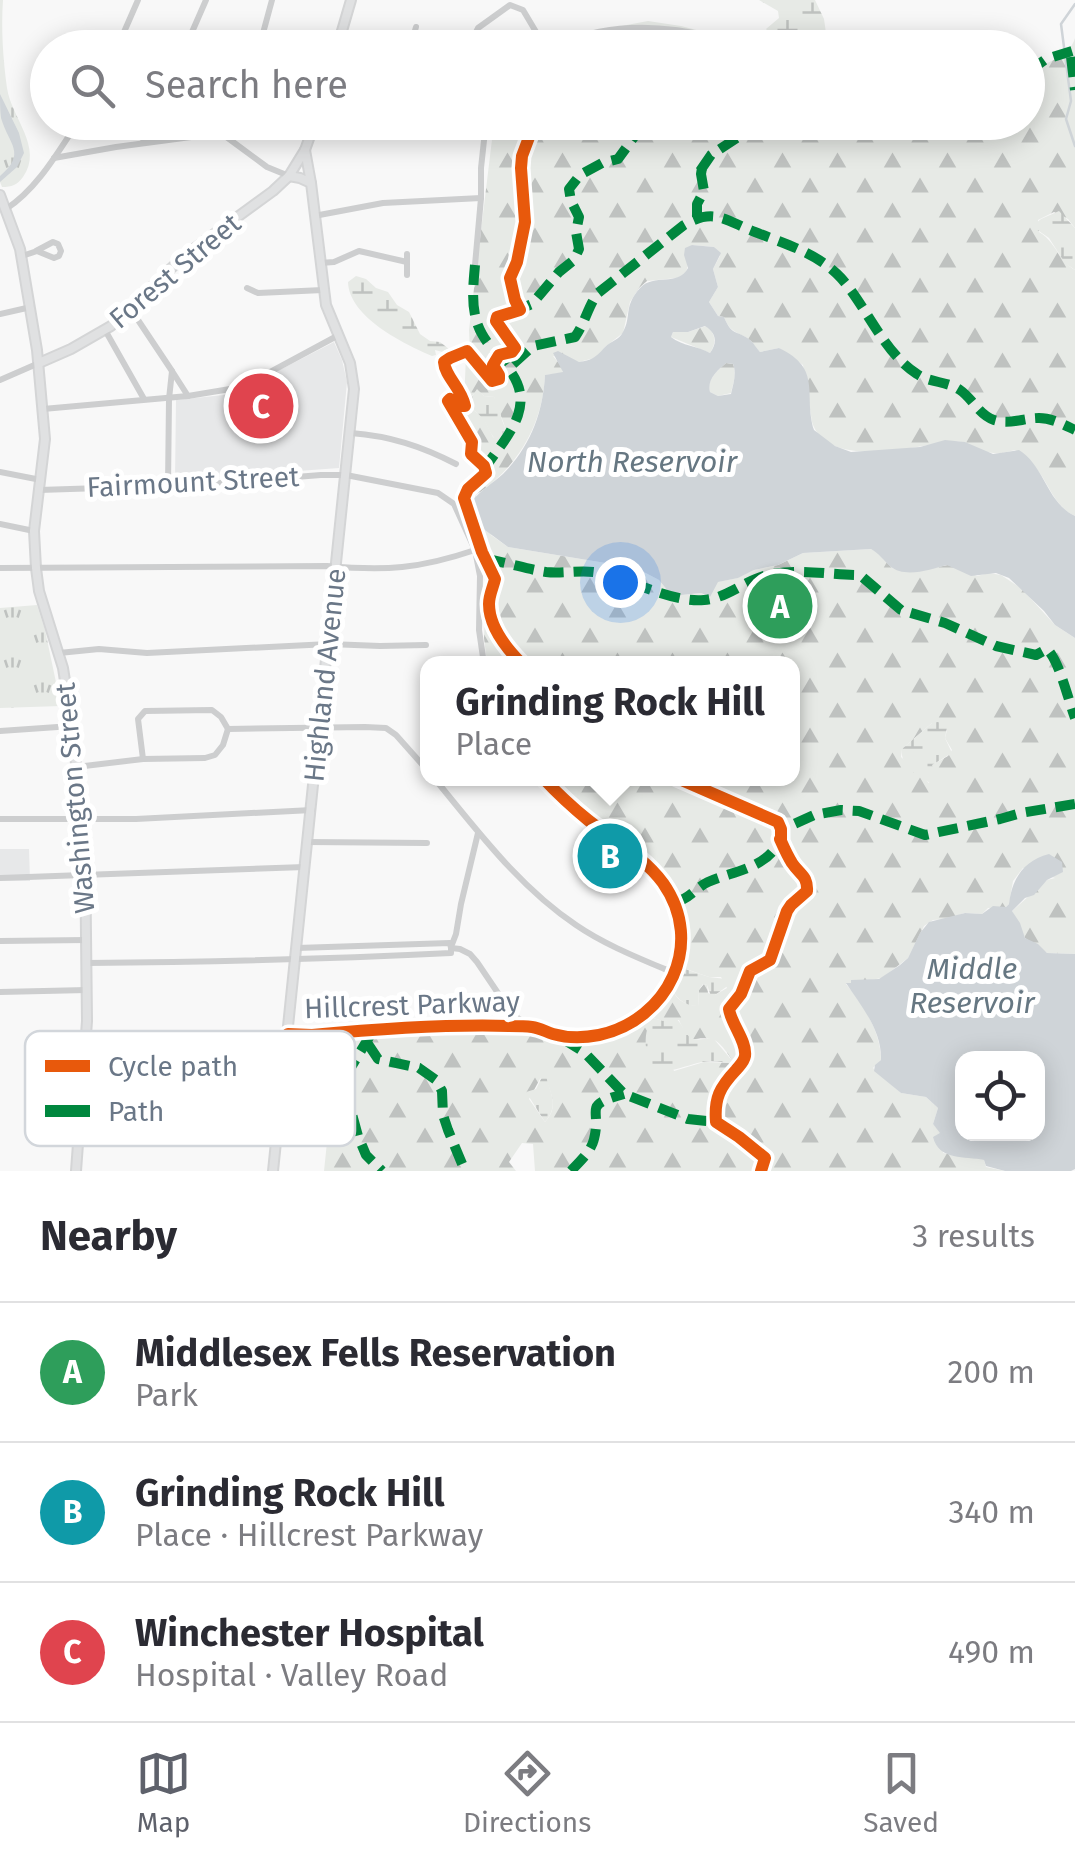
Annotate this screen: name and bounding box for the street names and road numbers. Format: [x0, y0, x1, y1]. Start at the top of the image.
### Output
street label: Forest Street [103, 206, 248, 335]
street label: Fairmount Street [86, 460, 301, 504]
street label: Highland Avenue [297, 567, 353, 783]
street label: Washington Street [48, 680, 102, 915]
street label: Hillcrest Parkway [304, 985, 521, 1025]

